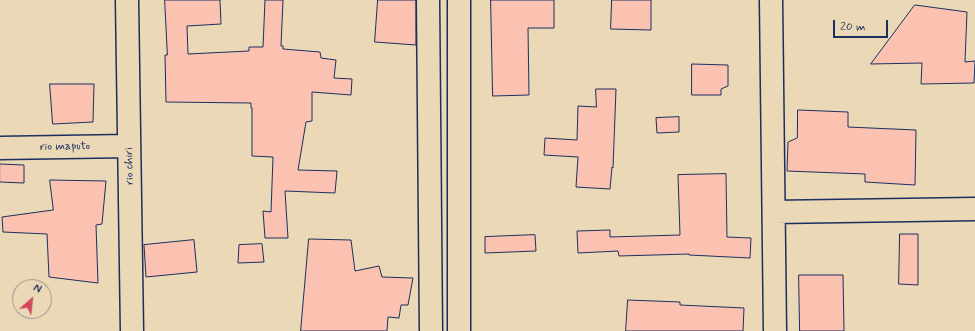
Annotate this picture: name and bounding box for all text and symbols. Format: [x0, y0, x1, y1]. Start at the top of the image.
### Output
scale bar [835, 12, 890, 38]
text: 20 m [840, 19, 866, 35]
street label: rio maputo [40, 139, 90, 155]
street label: rio chiri [122, 147, 138, 185]
north arrow [12, 279, 52, 319]
text: N [31, 281, 44, 297]

